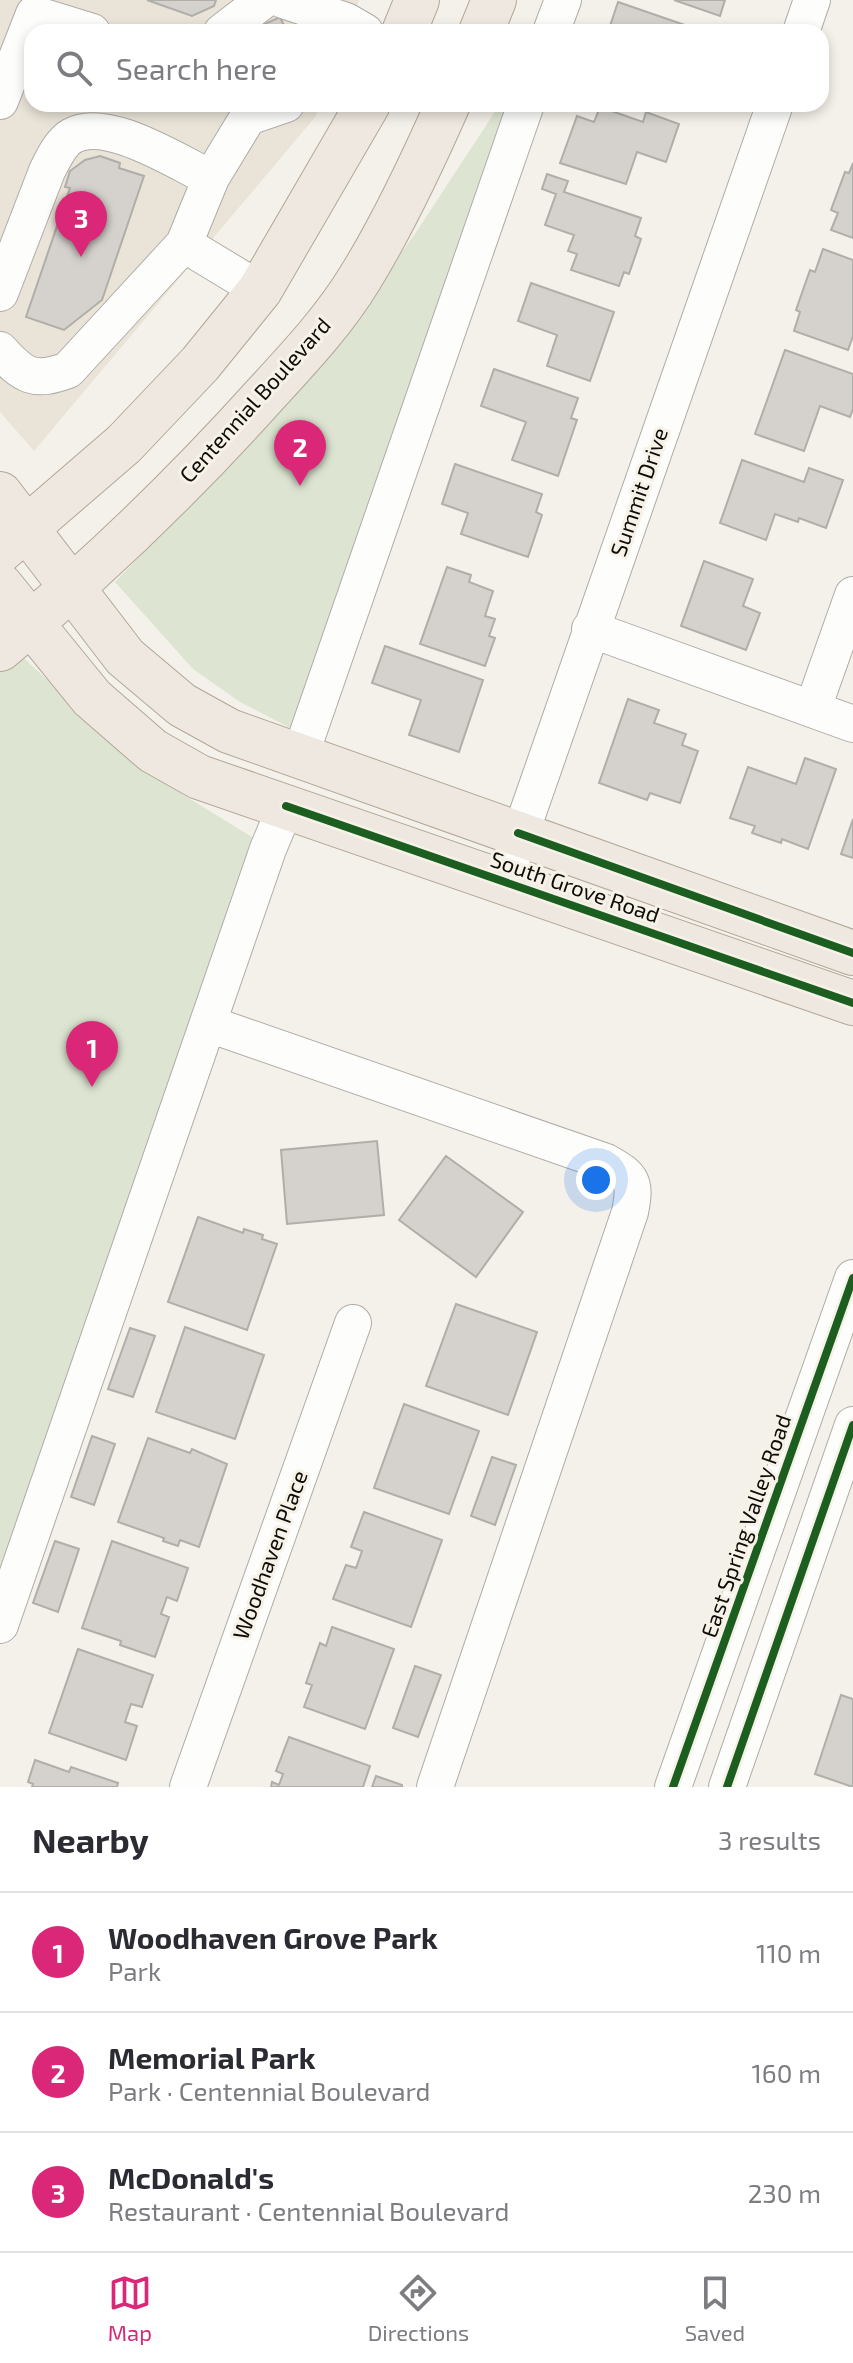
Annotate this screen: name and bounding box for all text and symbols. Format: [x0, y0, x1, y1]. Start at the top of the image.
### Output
search box [24, 24, 829, 112]
icon: search [52, 46, 96, 90]
text: Search here [116, 50, 277, 86]
pin: 3 [55, 191, 107, 257]
street label: Centennial Boulevard [173, 311, 335, 487]
pin: 2 [274, 420, 326, 486]
street label: Summit Drive [604, 424, 672, 559]
street label: South Grove Road [487, 845, 663, 927]
pin: 1 [66, 1021, 118, 1087]
your location [576, 1160, 616, 1200]
street label: East Spring Valley Road [695, 1411, 795, 1641]
street label: Woodhaven Place [226, 1467, 312, 1643]
text: Nearby [32, 1819, 149, 1860]
text: 3 results [718, 1824, 821, 1855]
text: Woodhaven Grove Park [108, 1919, 438, 1955]
text: 1 [52, 1937, 64, 1968]
text: 110 m [756, 1937, 821, 1968]
text: Park [108, 1955, 161, 1986]
text: Memorial Park [108, 2039, 315, 2075]
text: 2 [50, 2057, 66, 2088]
text: 160 m [752, 2057, 821, 2088]
text: Park · Centennial Boulevard [108, 2075, 431, 2106]
text: McDonald's [108, 2159, 274, 2195]
text: 3 [51, 2177, 65, 2208]
text: 230 m [748, 2177, 821, 2208]
text: Restaurant · Centennial Boulevard [108, 2195, 509, 2226]
tab: Map [108, 2271, 152, 2345]
tab: Directions [368, 2271, 469, 2345]
tab: Saved [685, 2271, 745, 2345]

